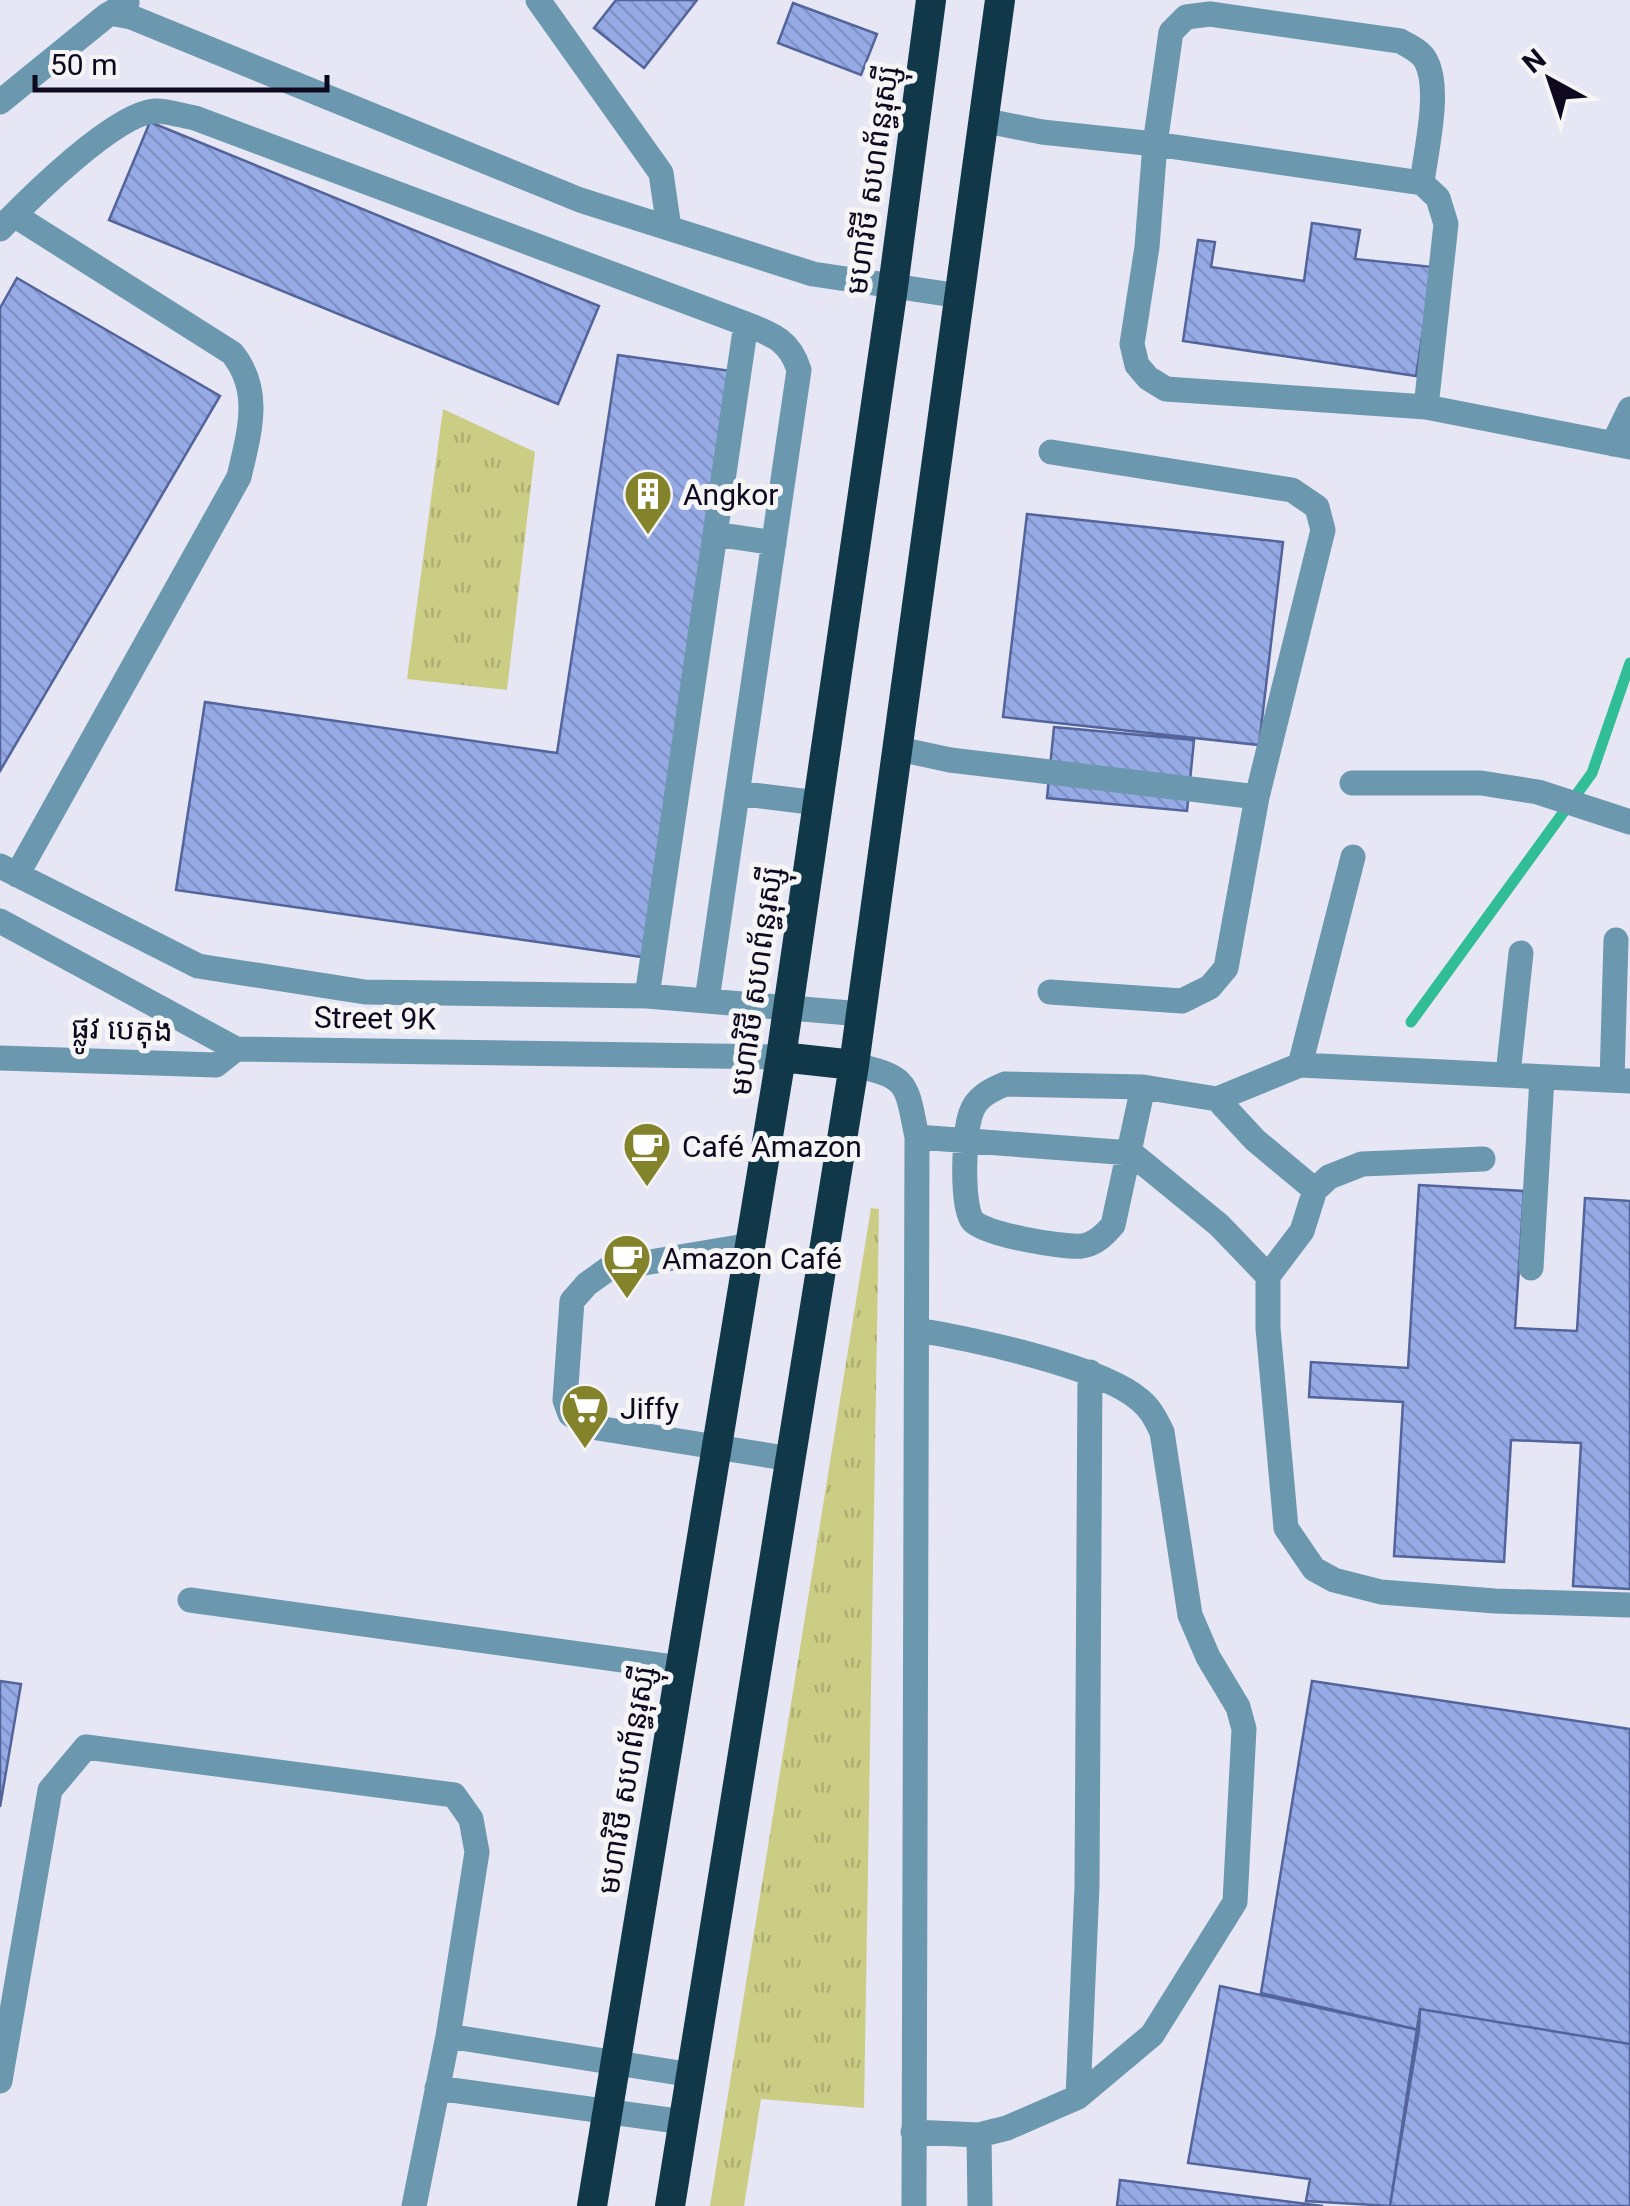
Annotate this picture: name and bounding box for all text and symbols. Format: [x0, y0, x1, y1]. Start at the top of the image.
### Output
scale bar [35, 30, 328, 92]
north arrow [1500, 30, 1600, 130]
text: N [1516, 42, 1552, 80]
text: 50 m [50, 47, 117, 82]
street label: មហាវិថី សហព័ន្ធរុស្ស៊ី [838, 63, 914, 298]
building icon: Angkor [622, 468, 674, 536]
place label: Angkor [683, 477, 778, 512]
street label: មហាវិថី សហព័ន្ធរុស្ស៊ី [722, 864, 798, 1099]
street label: Street 9K [314, 999, 437, 1037]
street label: ផ្លូវ បេតុង [70, 1010, 174, 1057]
cafe icon: Café Amazon [621, 1120, 673, 1188]
place label: Café Amazon [682, 1129, 862, 1164]
cafe icon: Amazon Café [601, 1232, 653, 1300]
place label: Amazon Café [662, 1241, 842, 1276]
supermarket icon: Jiffy [559, 1382, 611, 1450]
place label: Jiffy [620, 1391, 679, 1426]
street label: មហាវិថី សហព័ន្ធរុស្ស៊ី [590, 1663, 670, 1898]

